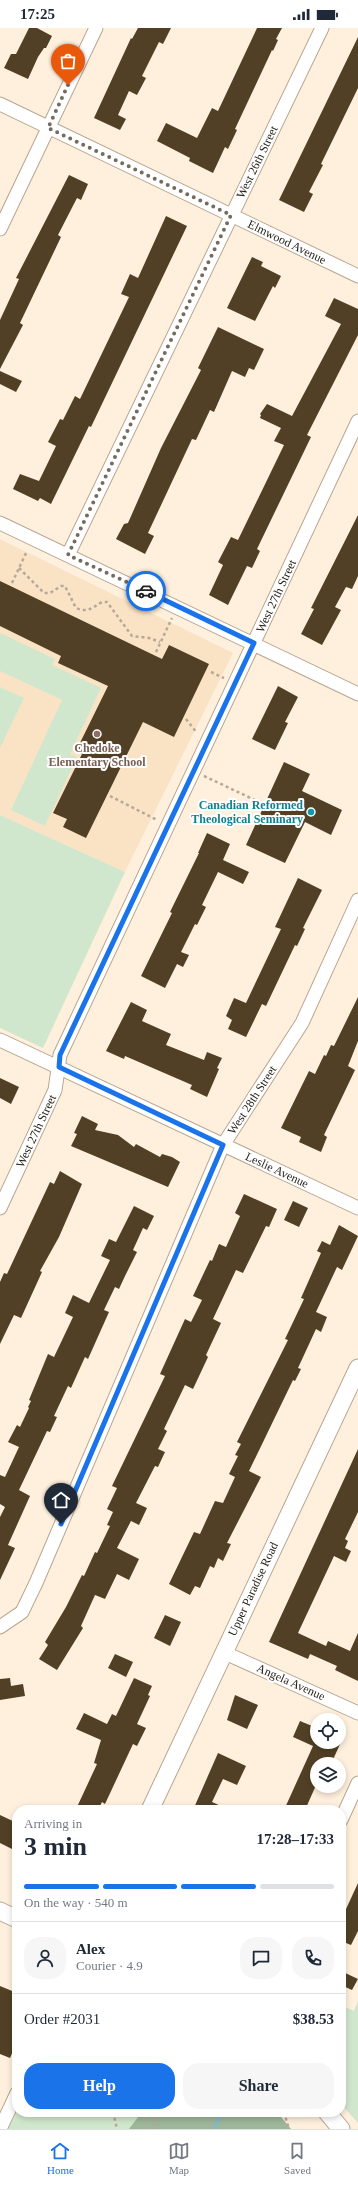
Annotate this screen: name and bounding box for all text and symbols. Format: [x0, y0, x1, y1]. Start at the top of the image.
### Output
text: 17:25 [20, 6, 55, 22]
pin [51, 44, 85, 85]
icon: bag [57, 50, 79, 72]
street label: West 26th Street [233, 123, 281, 201]
street label: Elmwood Avenue [246, 217, 328, 267]
street label: West 27th Street [253, 557, 299, 635]
courier [126, 571, 166, 611]
icon: car [135, 580, 157, 602]
marker: Chedoke Elementary School [92, 729, 102, 739]
place label: Chedoke Elementary School [49, 741, 146, 769]
place label: Canadian Reformed Theological Seminary [191, 798, 303, 826]
marker: Canadian Reformed Theological Seminary [306, 807, 316, 817]
street label: West 28th Street [225, 1062, 280, 1137]
street label: West 27th Street [13, 1092, 59, 1170]
street label: Leslie Avenue [243, 1149, 311, 1191]
pin [44, 1483, 78, 1524]
icon: home [50, 1489, 72, 1511]
street label: Upper Paradise Road [225, 1540, 281, 1638]
street label: Angela Avenue [255, 1661, 327, 1703]
map controls [310, 1713, 346, 1793]
button: locate [310, 1713, 346, 1749]
button: layers [310, 1757, 346, 1793]
text: Arriving in [24, 1816, 82, 1831]
text: 17:28–17:33 [257, 1831, 334, 1847]
text: 3 min [24, 1832, 87, 1861]
text: On the way · 540 m [24, 1895, 128, 1910]
button: person [24, 1937, 66, 1979]
button: chat [240, 1937, 282, 1979]
button: phone [292, 1937, 334, 1979]
text: Alex [76, 1941, 105, 1957]
text: Courier · 4.9 [76, 1958, 143, 1973]
text: Order #2031 [24, 2011, 100, 2027]
text: $38.53 [293, 2011, 334, 2027]
button: Help [24, 2063, 175, 2109]
button: Share [183, 2063, 334, 2109]
tab: Home [47, 2140, 74, 2176]
tab: Map [168, 2140, 190, 2176]
tab: Saved [284, 2140, 311, 2176]

